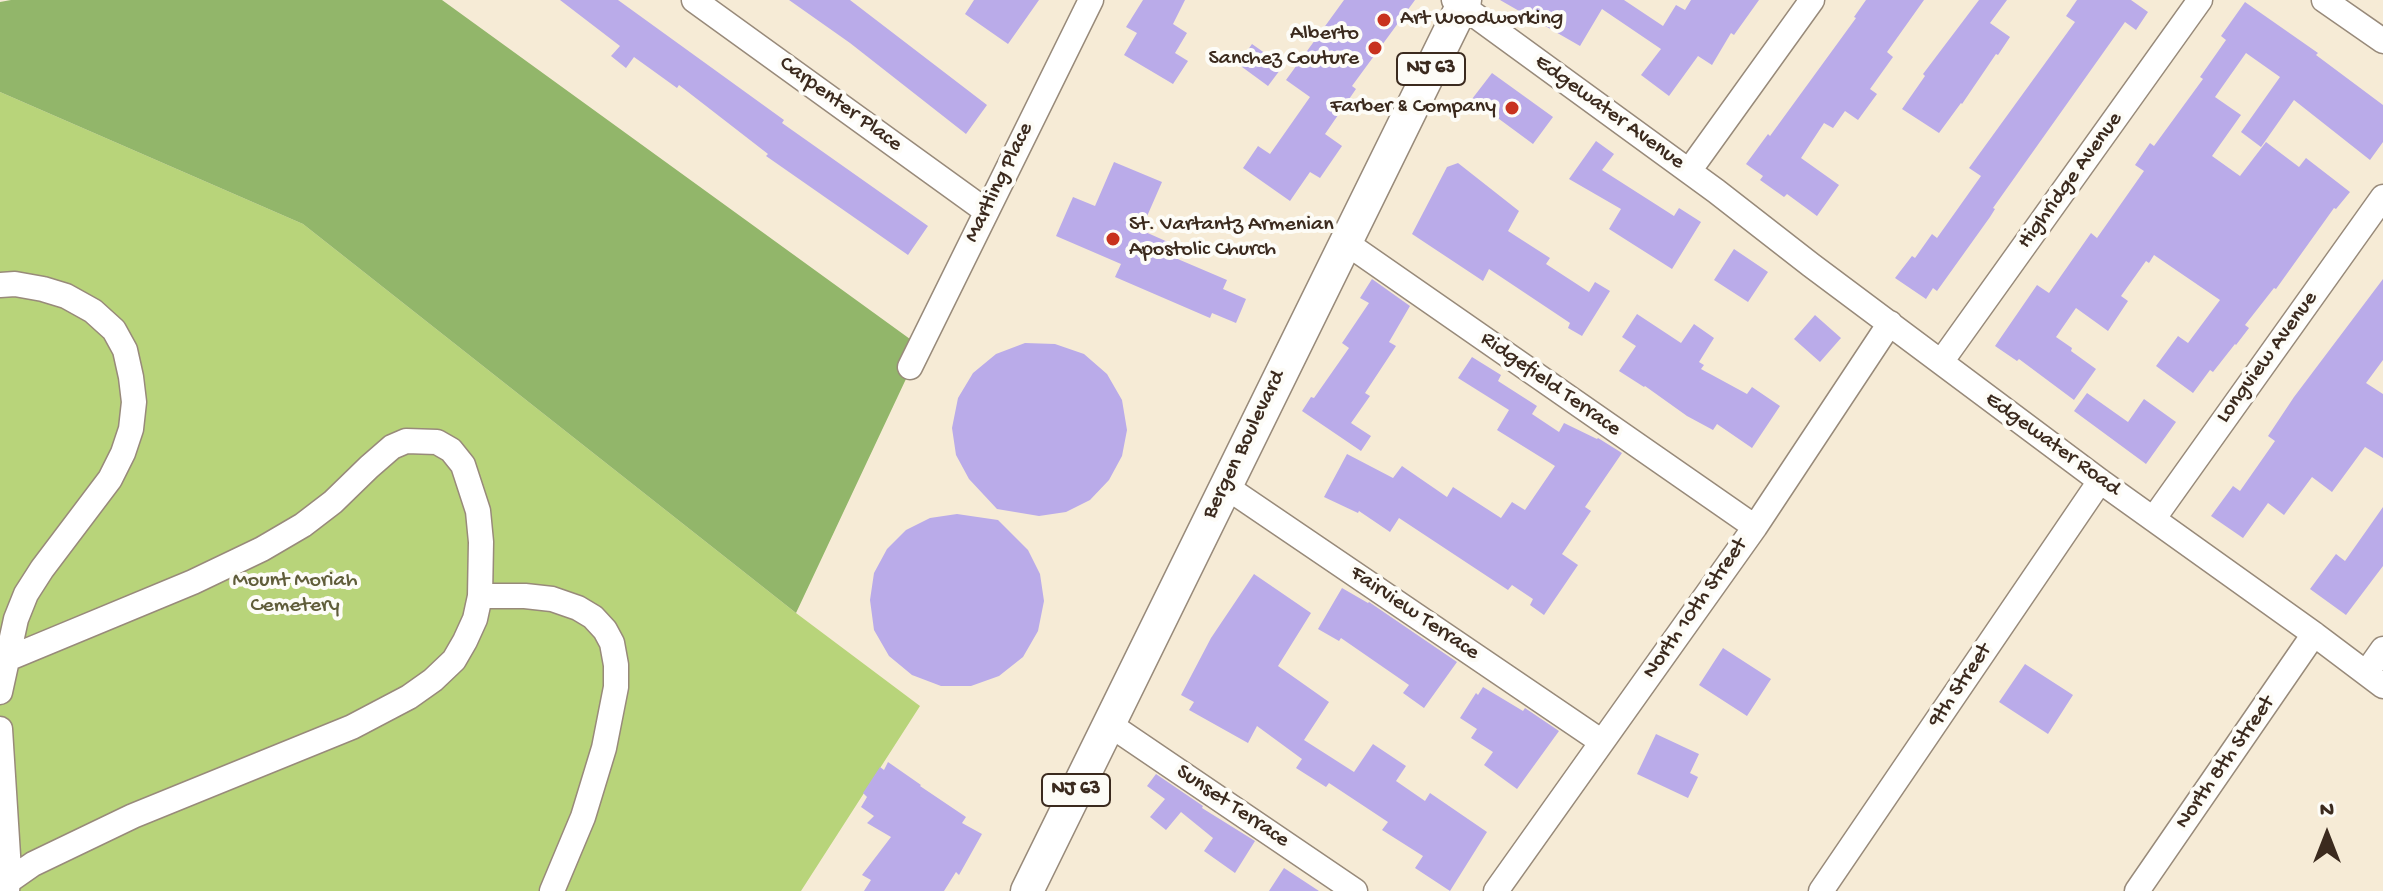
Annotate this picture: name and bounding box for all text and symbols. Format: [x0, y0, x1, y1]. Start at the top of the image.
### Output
place label: Art Woodworking [1400, 7, 1563, 33]
marker: Art Woodworking [1375, 11, 1393, 29]
place label: Alberto Sanchez Couture [1208, 22, 1359, 74]
marker: Alberto Sanchez Couture [1366, 39, 1384, 57]
street label: Edgewater Avenue [1529, 50, 1689, 176]
street label: Carpenter Place [773, 51, 907, 159]
road number: NJ 63 [1397, 53, 1465, 85]
place label: Farber & Company [1330, 95, 1496, 121]
marker: Farber & Company [1503, 99, 1521, 117]
street label: Highridge Avenue [2013, 108, 2129, 254]
street label: Martling Place [960, 119, 1040, 247]
place label: St. Vartantz Armenian Apostolic Church [1129, 213, 1334, 264]
marker: St. Vartantz Armenian Apostolic Church [1104, 230, 1122, 248]
street label: Longview Avenue [2211, 287, 2325, 429]
street label: Ridgefield Terrace [1475, 327, 1625, 443]
street label: Bergen Boulevard [1198, 367, 1292, 523]
street label: Edgewater Road [1979, 387, 2125, 503]
street label: North 10th Street [1638, 534, 1754, 684]
street label: Fairview Terrace [1344, 561, 1484, 667]
park label: Mount Moriah Cemetery [233, 569, 357, 620]
street label: 9th Street [1923, 639, 1999, 733]
street label: North 8th Street [2170, 691, 2282, 835]
street label: Sunset Terrace [1170, 759, 1294, 855]
road number: NJ 63 [1042, 774, 1110, 806]
north arrow [2287, 795, 2367, 875]
text: N [2320, 798, 2334, 824]

